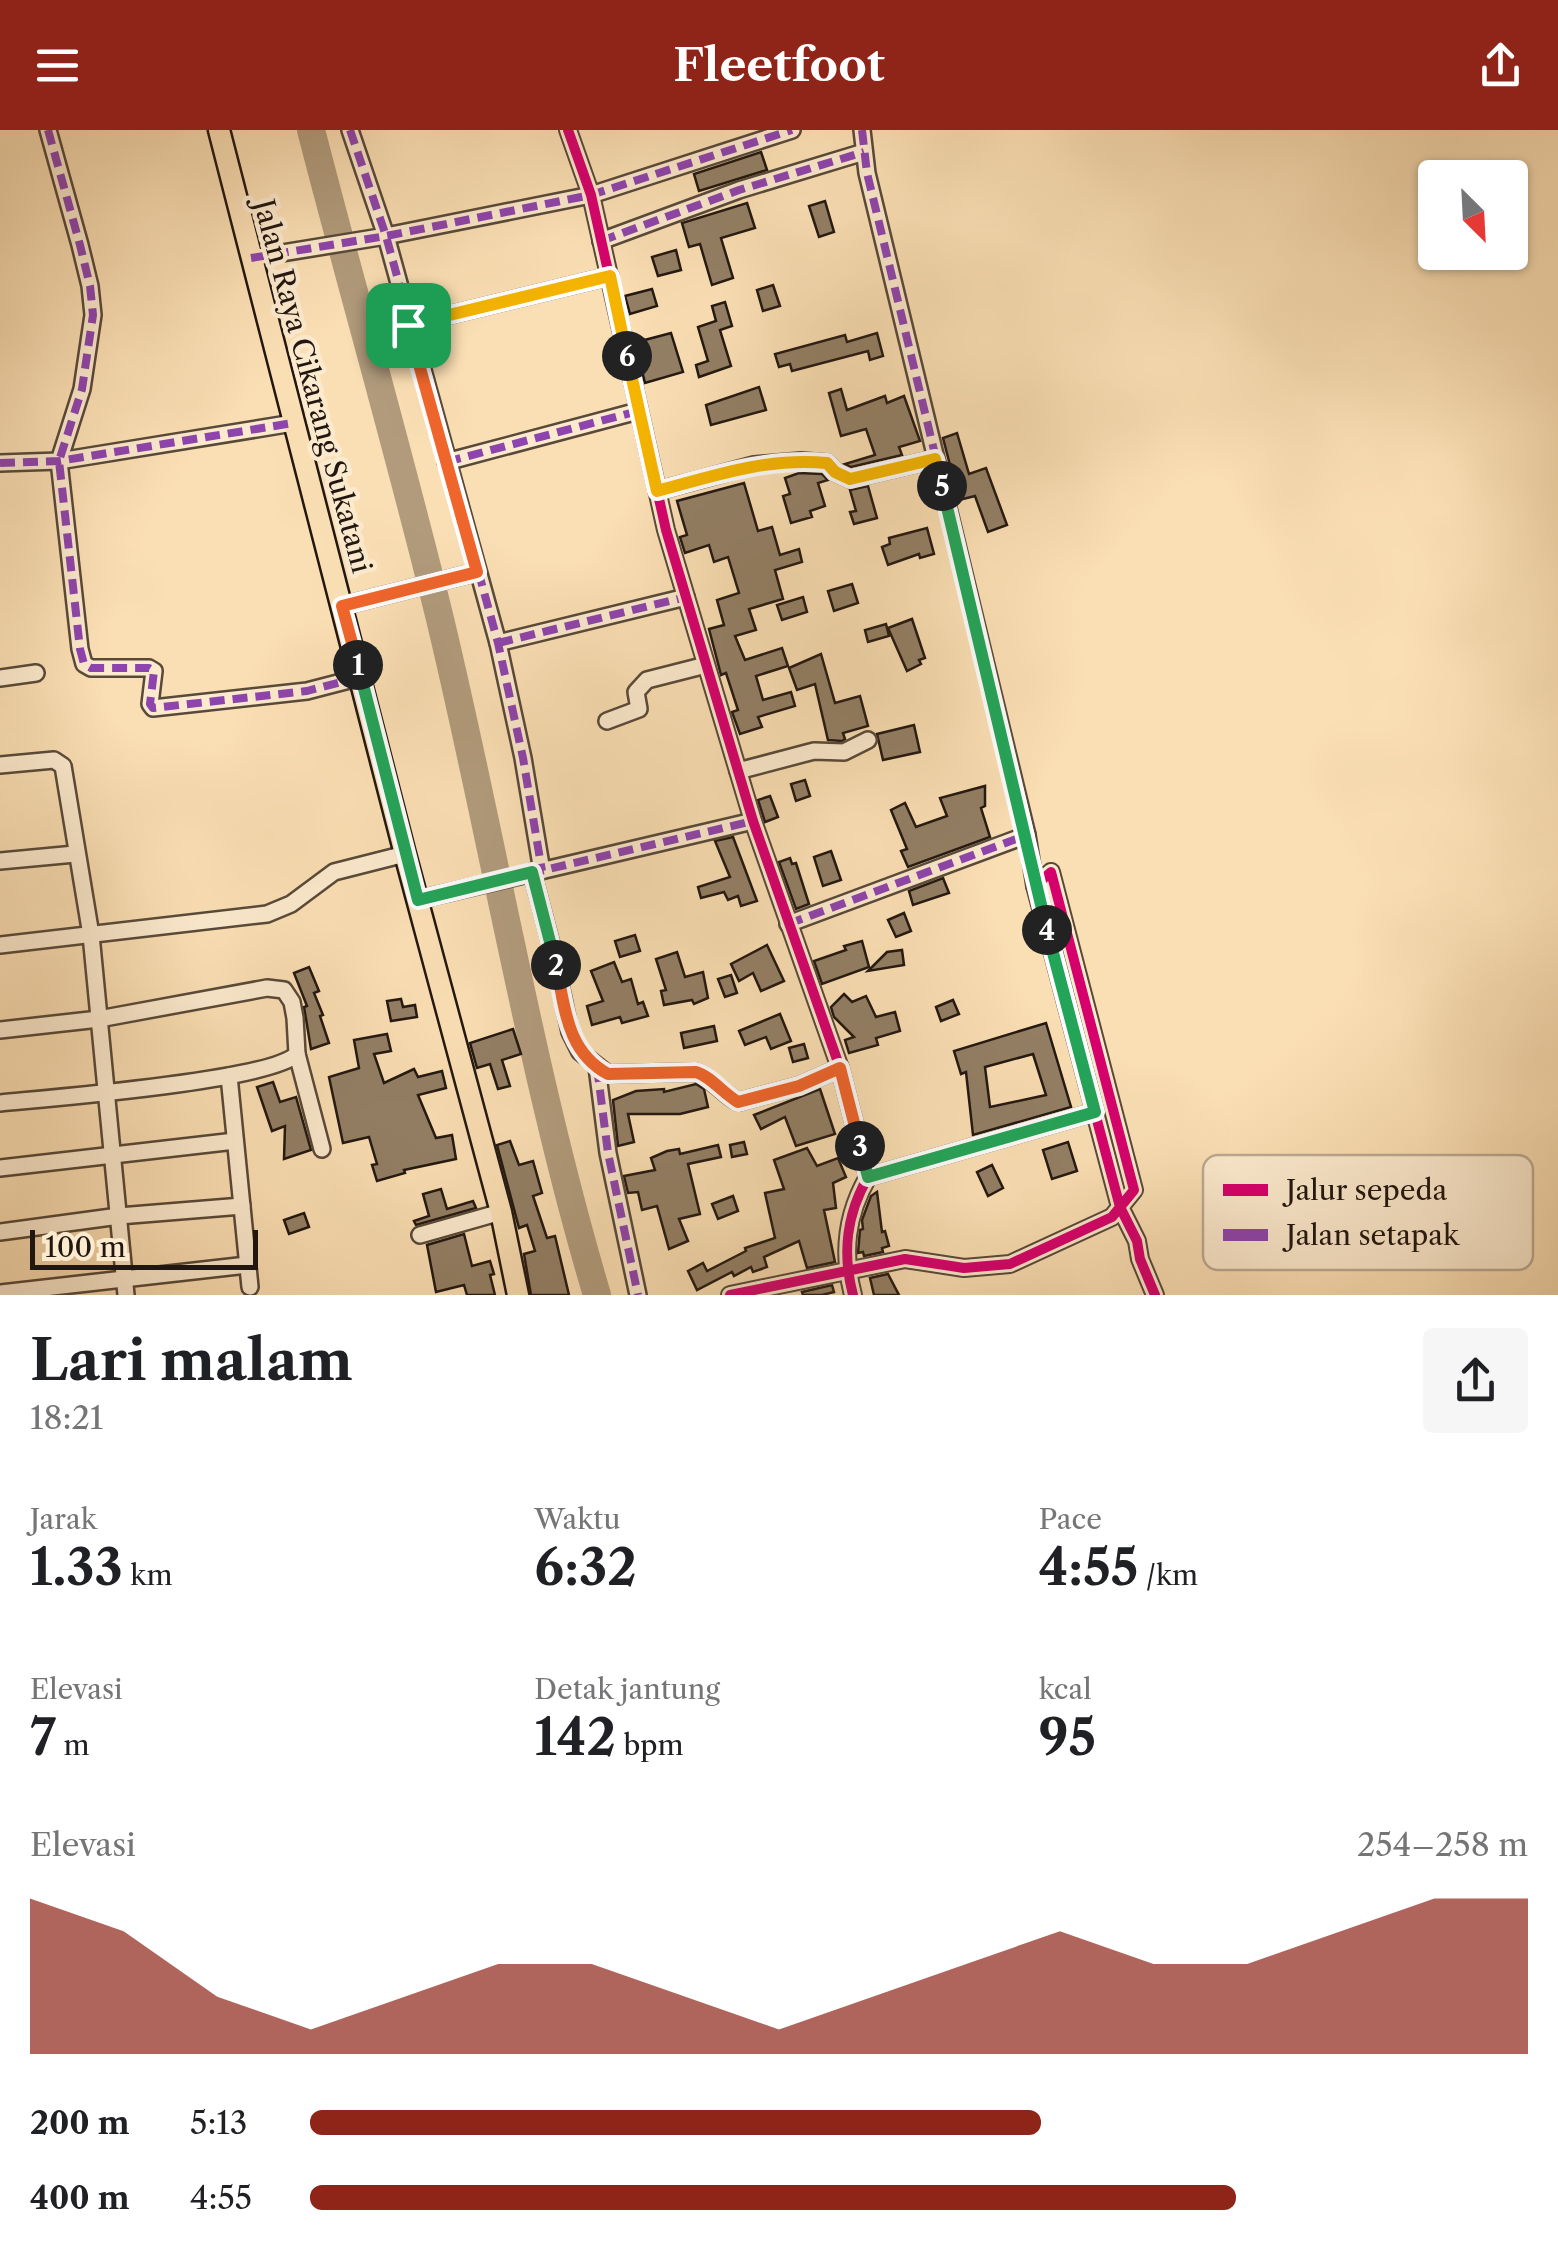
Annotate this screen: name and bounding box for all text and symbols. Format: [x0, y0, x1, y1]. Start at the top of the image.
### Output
text: Fleetfoot [673, 37, 885, 93]
icon: menu [30, 38, 85, 93]
icon: share [1473, 38, 1528, 93]
north arrow [1418, 160, 1528, 270]
map controls [1418, 160, 1528, 270]
street label: Jalan Raya Cikarang Sukatani [246, 192, 379, 577]
pin [366, 283, 451, 368]
icon: arrive [381, 298, 436, 353]
pin: 6 [602, 331, 652, 381]
text: 6 [619, 339, 635, 373]
pin: 5 [917, 461, 967, 511]
text: 5 [934, 469, 950, 503]
pin: 1 [333, 640, 383, 690]
text: 1 [352, 648, 364, 682]
pin: 4 [1022, 905, 1072, 955]
text: 4 [1039, 913, 1055, 947]
pin: 2 [531, 940, 581, 990]
text: 2 [548, 948, 564, 982]
pin: 3 [835, 1121, 885, 1171]
text: 3 [852, 1129, 868, 1163]
legend [1203, 1155, 1533, 1270]
text: Jalur sepeda [1282, 1173, 1447, 1207]
text: Jalan setapak [1282, 1218, 1461, 1252]
scale bar [30, 1225, 258, 1270]
text: 100 m [45, 1230, 126, 1264]
text: Lari malam [30, 1327, 353, 1394]
button: share [1423, 1328, 1528, 1433]
text: 18:21 [30, 1398, 103, 1437]
text: Jarak [30, 1502, 97, 1536]
text: Waktu [534, 1502, 620, 1536]
text: Pace [1039, 1502, 1102, 1536]
text: 1.33 [30, 1536, 123, 1598]
text: 6:32 [534, 1536, 637, 1598]
text: 4:55 [1039, 1536, 1138, 1598]
text: km [123, 1558, 173, 1592]
text: /km [1138, 1558, 1198, 1592]
text: Elevasi [30, 1672, 123, 1706]
text: Detak jantung [534, 1672, 720, 1706]
text: kcal [1039, 1672, 1092, 1706]
text: 7 [30, 1706, 56, 1768]
text: 142 [534, 1706, 616, 1768]
text: 95 [1039, 1706, 1096, 1768]
text: m [56, 1728, 90, 1762]
text: bpm [616, 1728, 684, 1762]
text: Elevasi [30, 1825, 136, 1864]
text: 254–258 m [1357, 1825, 1528, 1864]
text: 200 m [30, 2103, 130, 2142]
text: 5:13 [190, 2103, 247, 2142]
text: 400 m [30, 2178, 130, 2217]
text: 4:55 [190, 2178, 252, 2217]

